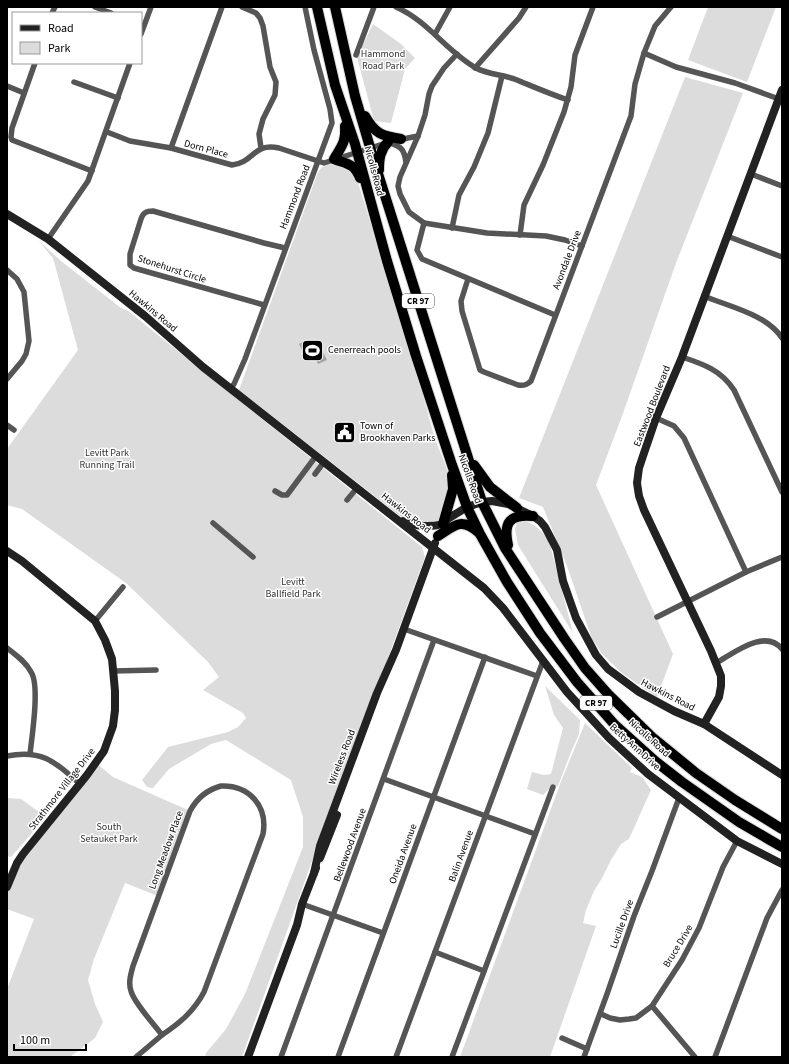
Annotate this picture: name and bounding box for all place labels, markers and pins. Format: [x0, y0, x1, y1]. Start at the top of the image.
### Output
sports icon: Cenerreach pools [299, 337, 325, 363]
place label: Cenerreach pools [328, 343, 401, 357]
public building icon: Town of Brookhaven Parks [332, 419, 358, 445]
place label: Town of Brookhaven Parks [360, 419, 435, 445]

